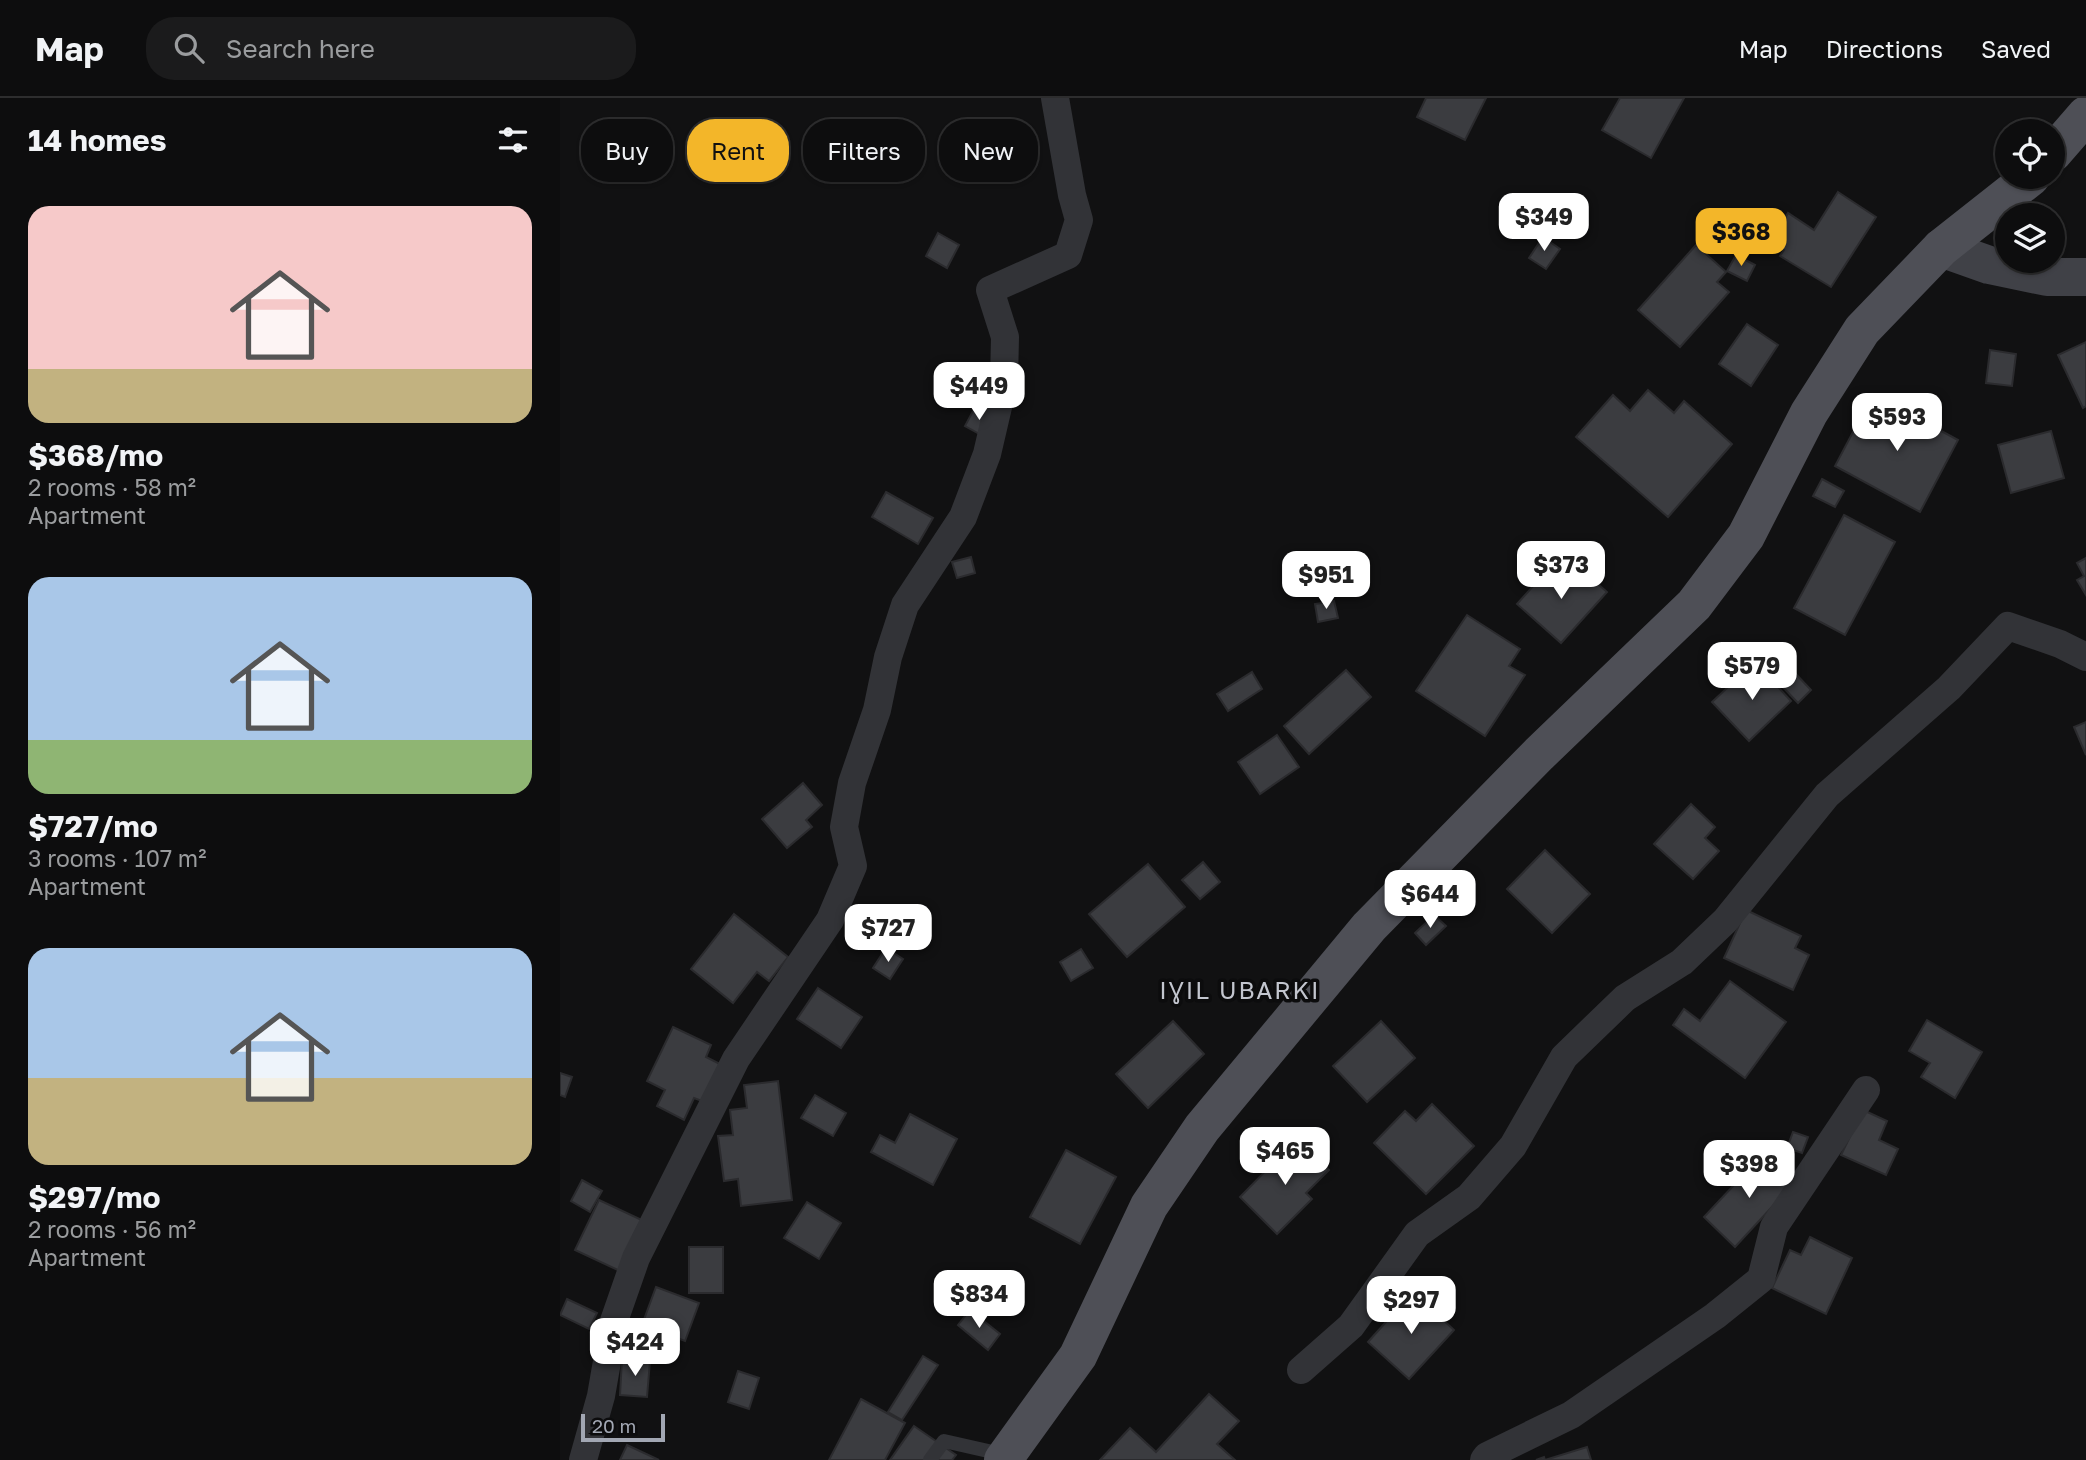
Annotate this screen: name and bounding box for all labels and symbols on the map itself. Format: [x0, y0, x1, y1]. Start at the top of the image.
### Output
pin: $349 [1503, 194, 1585, 253]
pin: $368 [1700, 208, 1782, 268]
pin: $449 [938, 362, 1020, 422]
pin: $593 [1856, 394, 1938, 453]
pin: $373 [1520, 542, 1602, 601]
pin: $951 [1285, 552, 1367, 611]
pin: $579 [1711, 642, 1793, 702]
pin: $644 [1389, 870, 1471, 930]
pin: $727 [847, 904, 929, 964]
district label: IƔIL UBARKI [1159, 975, 1321, 1004]
pin: $465 [1244, 1128, 1326, 1187]
pin: $398 [1708, 1140, 1790, 1200]
pin: $834 [938, 1270, 1020, 1330]
pin: $297 [1370, 1276, 1452, 1336]
pin: $424 [594, 1318, 676, 1378]
scale bar [581, 1411, 665, 1443]

